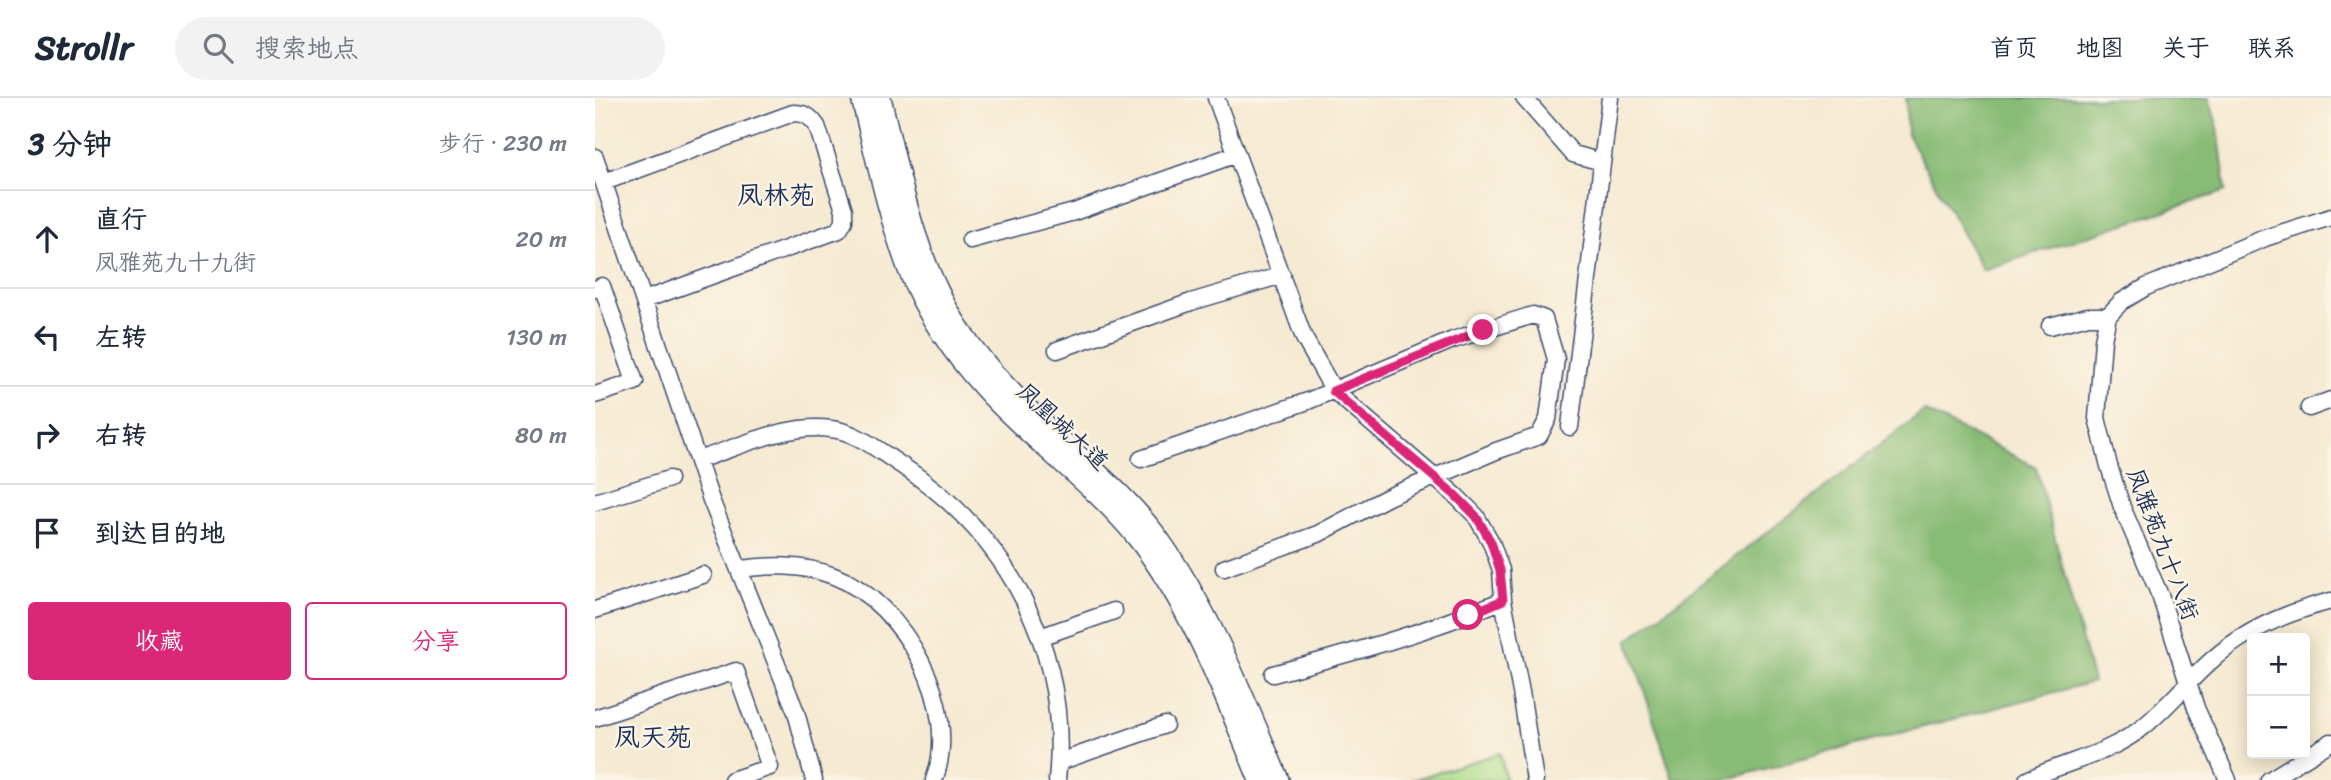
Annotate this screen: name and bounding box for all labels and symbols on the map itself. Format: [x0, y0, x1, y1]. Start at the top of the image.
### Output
district label: 凤林苑 [737, 172, 815, 218]
route end [1467, 314, 1498, 345]
street label: 凤凰城大道 [1007, 372, 1119, 481]
street label: 凤雅苑九十八街 [2115, 462, 2211, 627]
route start [1452, 599, 1483, 630]
district label: 凤天苑 [614, 714, 692, 760]

